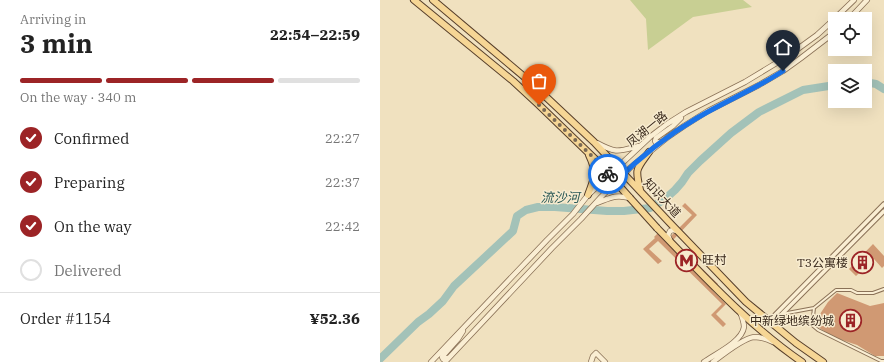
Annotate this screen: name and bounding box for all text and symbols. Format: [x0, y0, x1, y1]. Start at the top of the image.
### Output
text: Arriving in [20, 11, 86, 28]
map controls [828, 12, 872, 108]
button: locate [828, 12, 872, 56]
text: 22:54–22:59 [270, 25, 360, 44]
text: 3 min [20, 26, 93, 60]
pin [766, 30, 800, 71]
icon: home [772, 36, 794, 58]
pin [522, 64, 556, 105]
button: layers [828, 64, 872, 108]
icon: bag [528, 70, 550, 92]
text: On the way · 340 m [20, 89, 136, 106]
street label: 凤湖一路 [623, 108, 670, 150]
icon: check [20, 127, 42, 149]
text: Confirmed [54, 129, 129, 148]
text: 22:27 [325, 130, 360, 147]
courier [588, 154, 628, 194]
icon: bike [597, 163, 619, 185]
icon: check [20, 171, 42, 193]
text: Preparing [54, 173, 125, 192]
text: 22:37 [325, 174, 360, 191]
street label: 知识大道 [641, 175, 684, 220]
water label: 流沙河 [540, 189, 582, 206]
icon: check [20, 215, 42, 237]
text: On the way [54, 217, 132, 236]
text: 22:42 [325, 218, 360, 235]
metro station icon: 旺村 [673, 247, 699, 273]
building icon: T3公寓楼 [850, 250, 876, 276]
place label: 旺村 [702, 252, 727, 267]
place label: T3公寓楼 [797, 255, 848, 270]
text: Delivered [54, 261, 122, 280]
building icon: 中新绿地缤纷城 [837, 308, 863, 334]
text: Order #1154 [20, 309, 111, 328]
text: ¥52.36 [310, 309, 360, 328]
place label: 中新绿地缤纷城 [750, 313, 834, 328]

